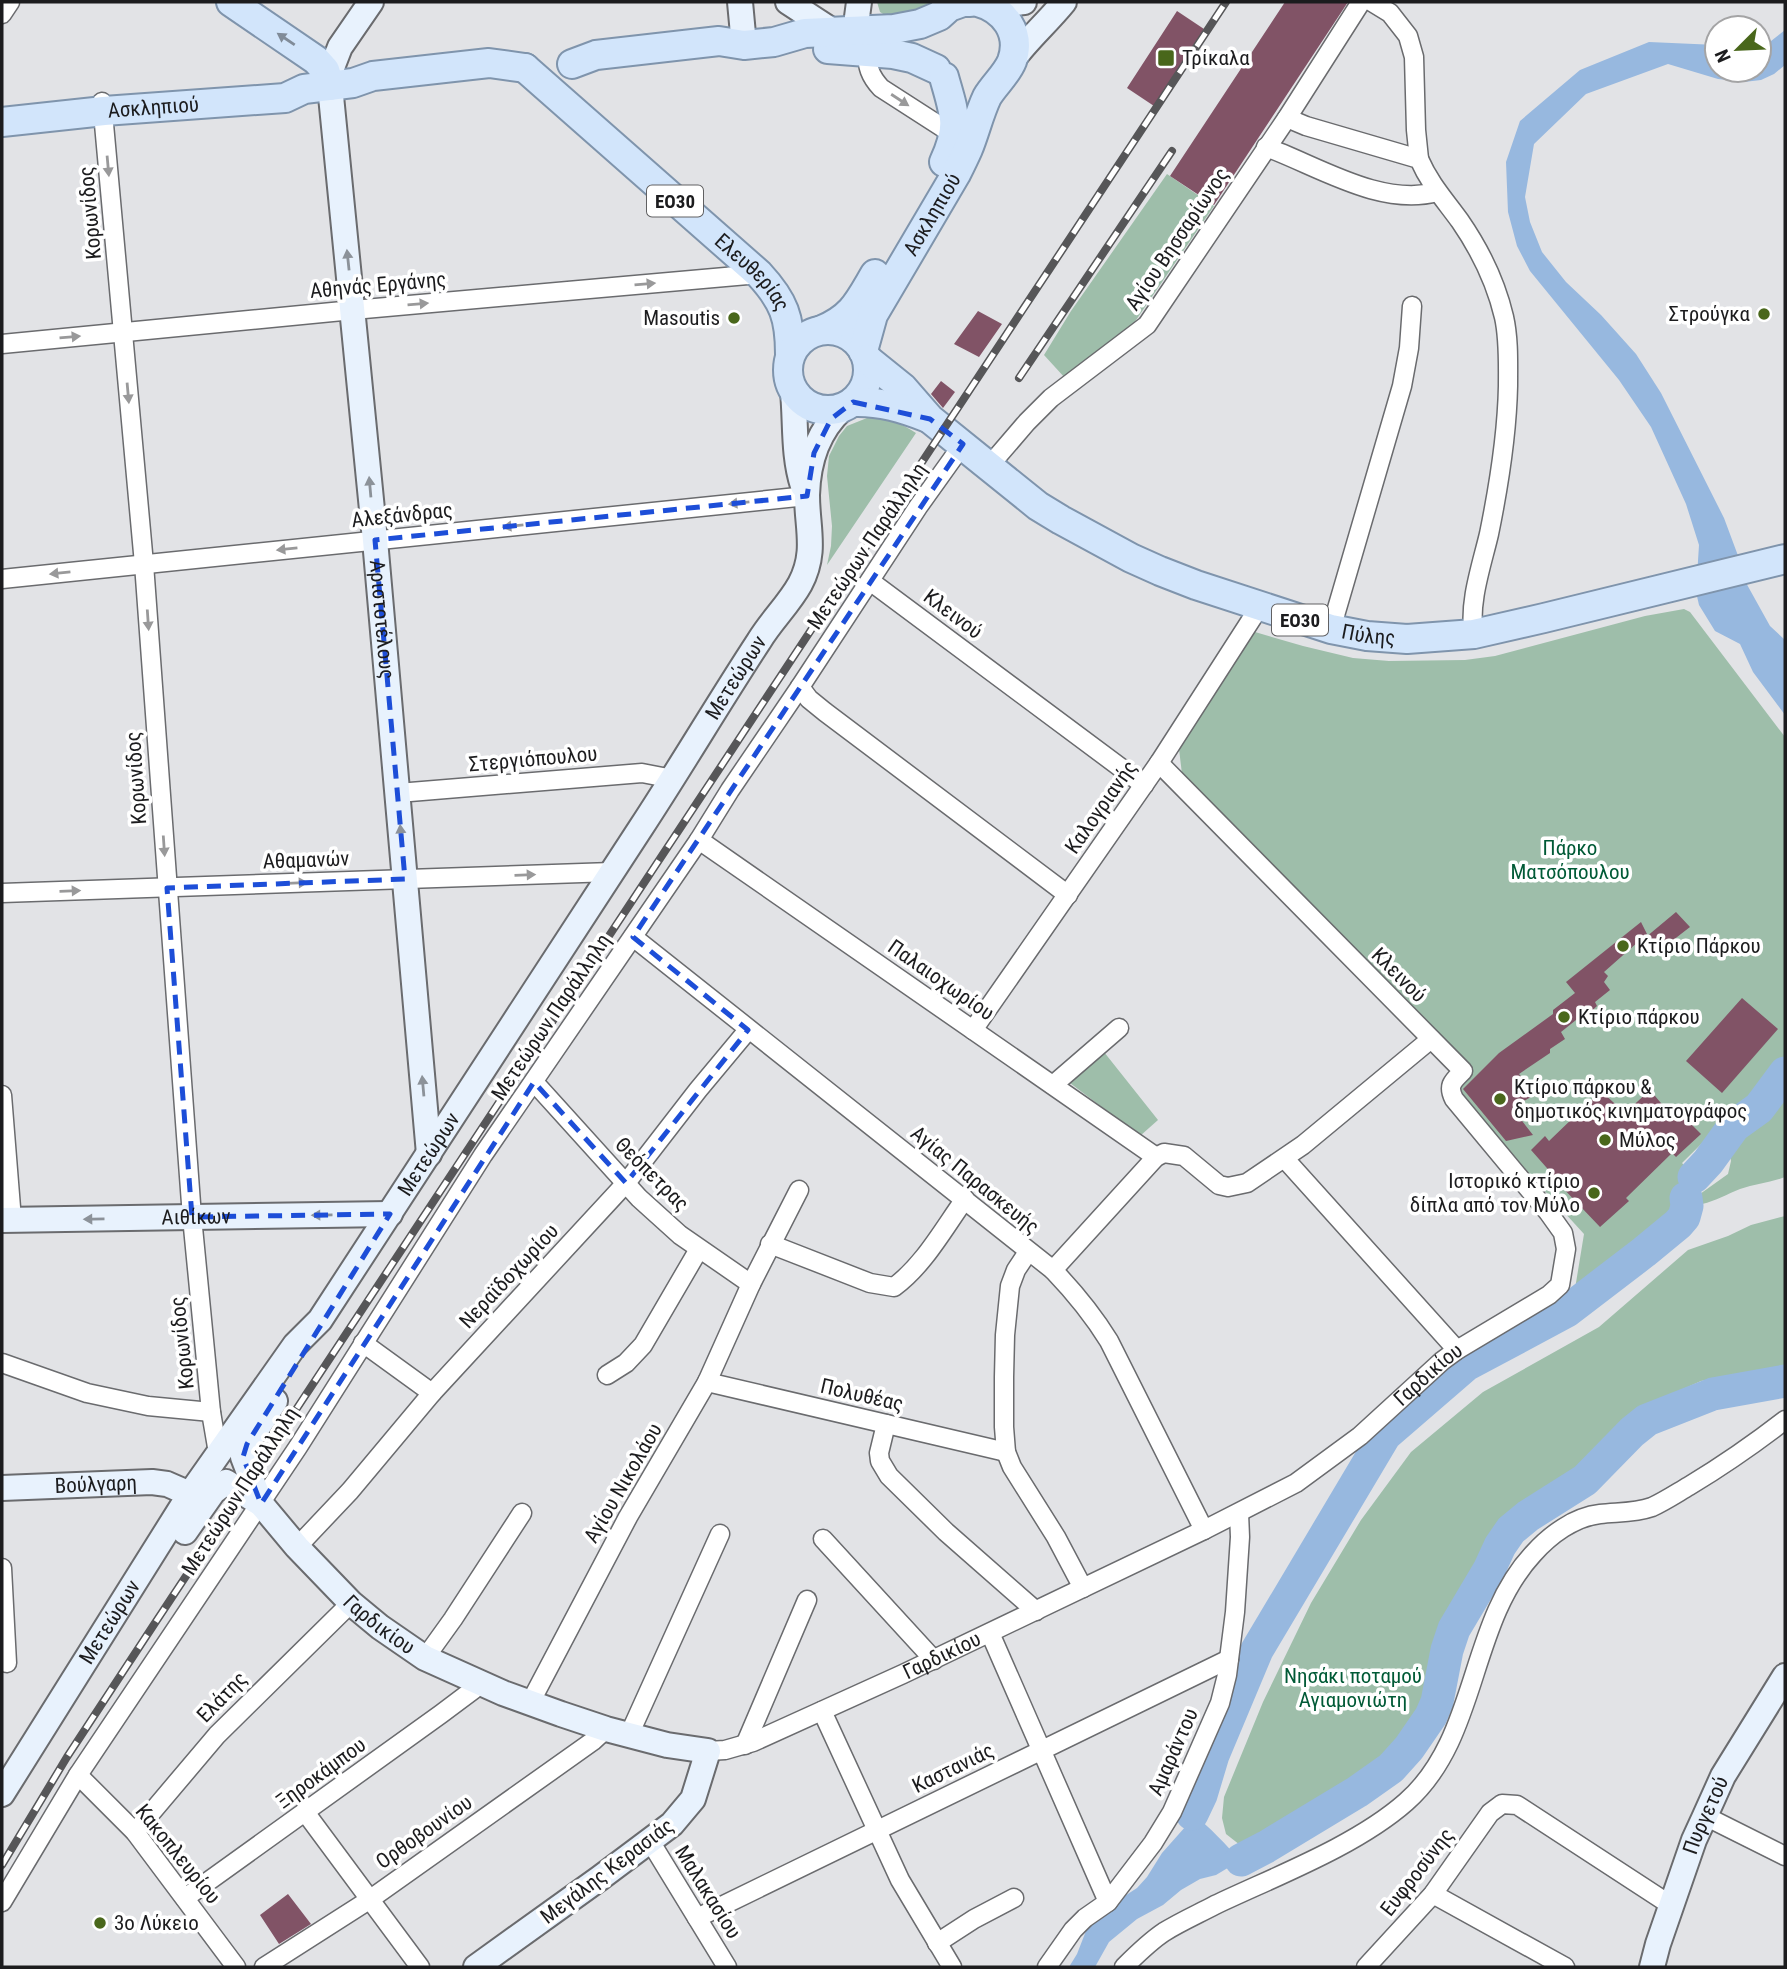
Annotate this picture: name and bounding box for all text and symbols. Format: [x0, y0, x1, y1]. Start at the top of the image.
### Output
north arrow [1703, 14, 1773, 84]
one-way arrow [276, 32, 296, 45]
place label: Τρίκαλα [1182, 46, 1250, 70]
text: N [1710, 46, 1736, 66]
marker: Τρίκαλα [1156, 48, 1176, 68]
street label: Ασκληπιού [107, 92, 200, 123]
one-way arrow [891, 93, 910, 106]
one-way arrow [103, 155, 114, 177]
street label: Αγίου Βησσαρίωνος [1120, 163, 1234, 315]
street label: Κορωνίδος [74, 166, 106, 260]
street label: Ασκληπιού [899, 169, 966, 260]
road number: ΕΟ30 [647, 186, 703, 216]
street label: Ελευθερίας [710, 229, 794, 315]
one-way arrow [342, 249, 353, 271]
street label: Αθηνάς Εργάνης [309, 267, 447, 303]
one-way arrow [634, 278, 656, 289]
one-way arrow [407, 298, 429, 309]
place label: Στρούγκα [1669, 302, 1751, 326]
place label: Masoutis [643, 306, 720, 330]
marker: Στρούγκα [1756, 306, 1772, 322]
marker: Masoutis [726, 310, 742, 326]
one-way arrow [59, 332, 81, 343]
one-way arrow [123, 382, 134, 404]
street label: Μετεώρων Παράλληλη [802, 458, 932, 634]
one-way arrow [364, 475, 375, 497]
street label: Αλεξάνδρας [350, 498, 454, 532]
one-way arrow [728, 498, 750, 509]
one-way arrow [502, 521, 524, 532]
one-way arrow [275, 544, 297, 555]
street label: Αριστοτέλους [365, 559, 399, 680]
one-way arrow [49, 567, 71, 578]
street label: Κλεινού [919, 584, 987, 644]
road number: ΕΟ30 [1272, 604, 1328, 636]
one-way arrow [143, 609, 154, 631]
street label: Πύλης [1340, 619, 1396, 650]
street label: Μετεώρων [700, 631, 771, 724]
street label: Κορωνίδος [121, 731, 151, 825]
street label: Στεργιόπουλου [468, 741, 598, 777]
street label: Καλογριανής [1060, 756, 1142, 858]
one-way arrow [396, 824, 407, 846]
one-way arrow [159, 836, 170, 858]
park label: Πάρκο Ματσόπουλου [1510, 836, 1630, 884]
street label: Αθαμανών [262, 846, 350, 874]
one-way arrow [514, 870, 536, 881]
one-way arrow [287, 878, 309, 889]
one-way arrow [59, 886, 81, 897]
street label: Μετεώρων Παράλληλη [486, 929, 616, 1105]
place label: Κτίριο Πάρκου [1637, 934, 1761, 958]
street label: Παλαιοχωρίου [883, 935, 999, 1025]
marker: Κτίριο Πάρκου [1615, 938, 1631, 954]
street label: Κλεινού [1367, 943, 1431, 1007]
place label: Κτίριο πάρκου [1578, 1005, 1700, 1029]
marker: Κτίριο πάρκου [1556, 1009, 1572, 1025]
one-way arrow [417, 1075, 428, 1097]
place label: Κτίριο πάρκου & δημοτικός κινηματογράφος [1514, 1075, 1747, 1123]
marker: Κτίριο πάρκου & δημοτικός κινηματογράφος [1492, 1091, 1508, 1107]
street label: Μετεώρων [393, 1108, 465, 1200]
street label: Αγίας Παρασκευής [906, 1121, 1044, 1239]
place label: Μύλος [1619, 1128, 1676, 1152]
street label: Θεόπετρας [610, 1132, 694, 1216]
marker: Μύλος [1597, 1132, 1613, 1148]
place label: Ιστορικό κτίριο δίπλα από τον Μύλο [1410, 1169, 1580, 1217]
marker: Ιστορικό κτίριο δίπλα από τον Μύλο [1586, 1185, 1602, 1201]
street label: Αιθίκων [161, 1204, 231, 1230]
one-way arrow [310, 1210, 332, 1221]
one-way arrow [83, 1213, 105, 1225]
street label: Νεραϊδοχωρίου [455, 1219, 563, 1333]
street label: Κορωνίδος [165, 1295, 199, 1391]
street label: Γαρδικίου [1389, 1338, 1467, 1411]
street label: Πολυθέας [818, 1374, 906, 1416]
street label: Μετεώρων Παράλληλη [177, 1403, 303, 1579]
street label: Αγίου Νικολάου [579, 1419, 667, 1547]
street label: Βούλγαρη [54, 1471, 138, 1498]
street label: Μετεώρων [75, 1576, 145, 1668]
street label: Γαρδικίου [338, 1590, 419, 1659]
street label: Γαρδικίου [899, 1627, 985, 1684]
park label: Νησάκι ποταμού Αγιαμονιώτη [1284, 1664, 1422, 1712]
street label: Ελάτης [192, 1667, 252, 1727]
street label: Αμαράντου [1143, 1705, 1203, 1799]
street label: Ξηροκάμπου [272, 1732, 370, 1814]
street label: Καστανιάς [908, 1738, 998, 1798]
street label: Πυργετού [1678, 1773, 1733, 1857]
street label: Ορθοβουνίου [371, 1790, 477, 1874]
street label: Κακοπλευρίου [131, 1799, 225, 1909]
street label: Μεγάλης Κερασιάς [536, 1813, 678, 1929]
street label: Ευφροσύνης [1375, 1824, 1459, 1920]
street label: Μαλακασίου [670, 1841, 746, 1943]
place label: 3ο Λύκειο [114, 1911, 199, 1935]
marker: 3ο Λύκειο [92, 1915, 108, 1931]

